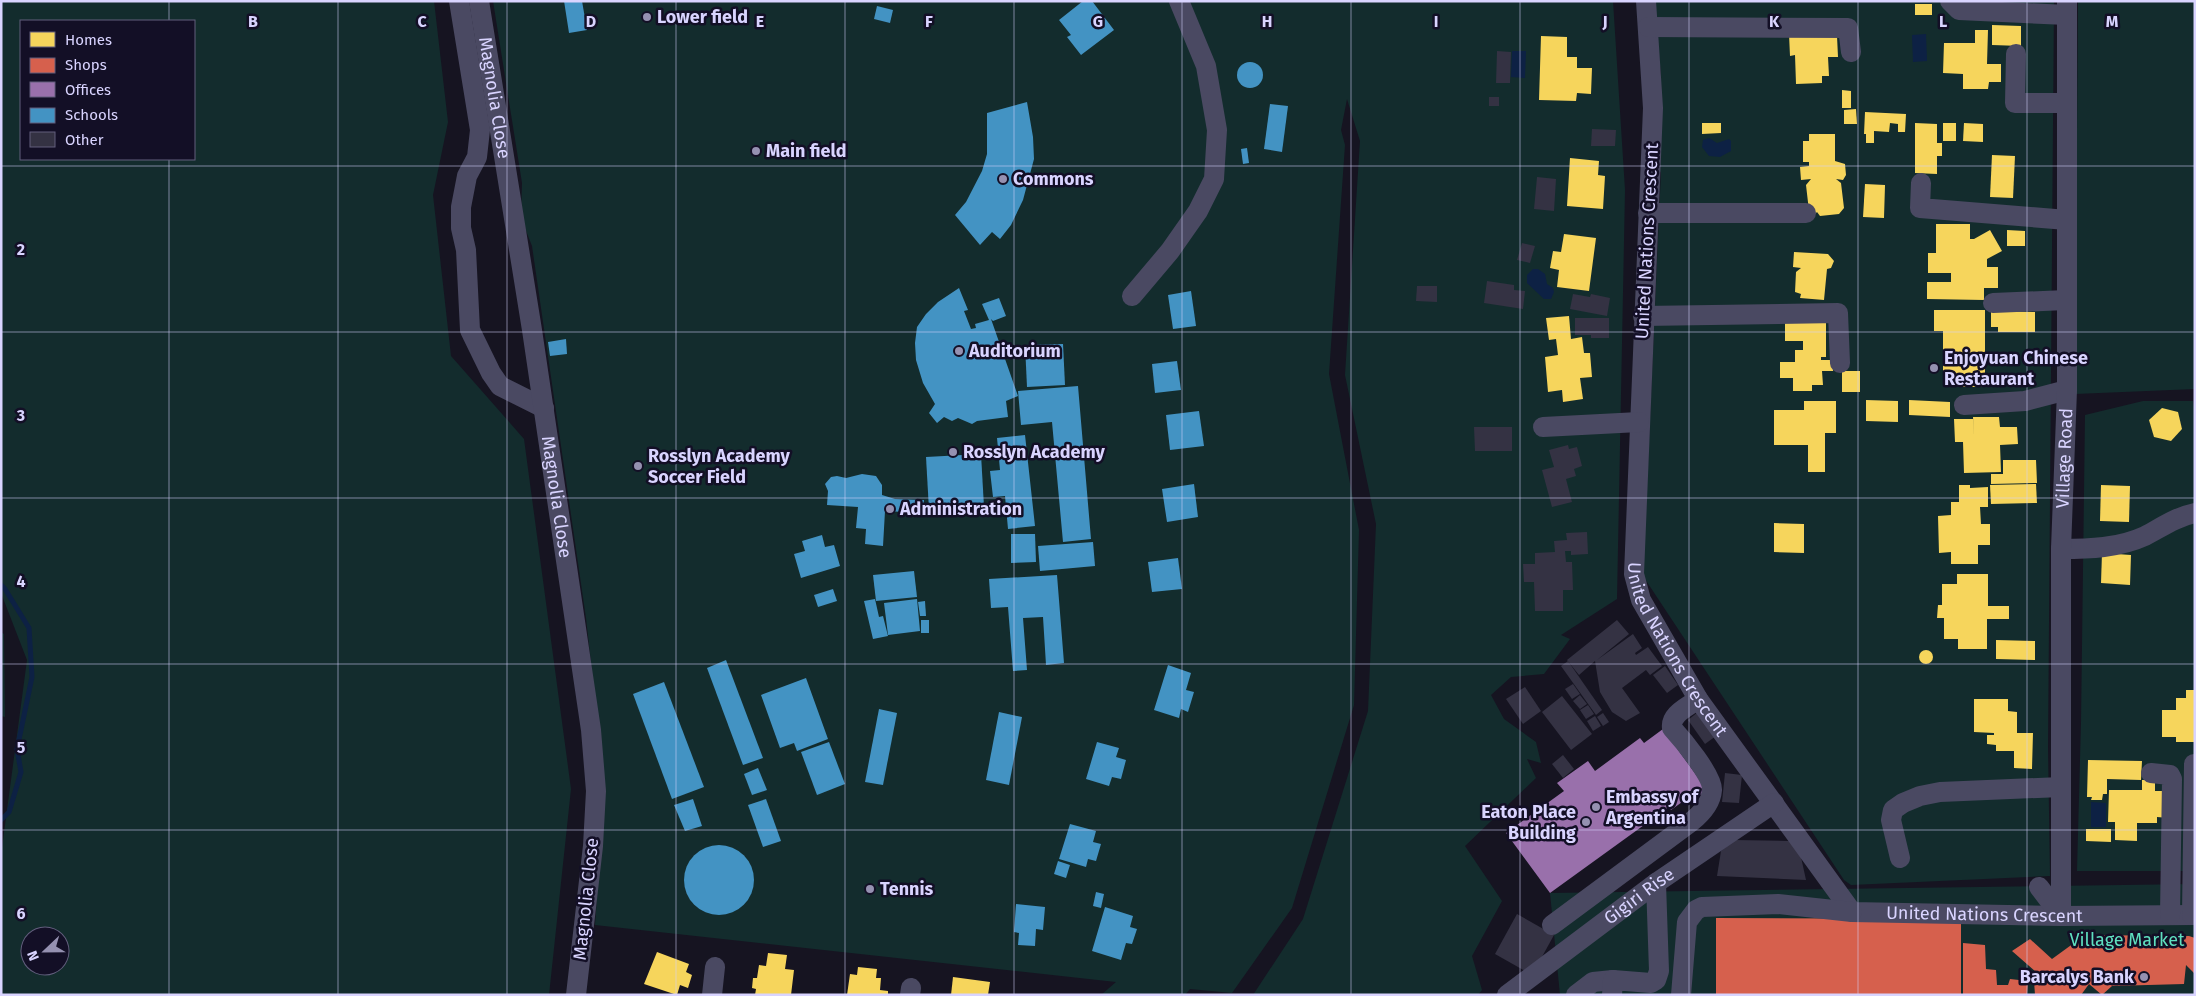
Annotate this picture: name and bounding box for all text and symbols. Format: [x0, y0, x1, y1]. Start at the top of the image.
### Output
place label: Lower field [657, 6, 748, 28]
marker: Lower field [641, 11, 653, 23]
text: B [248, 12, 258, 31]
text: C [417, 12, 427, 31]
text: D [586, 12, 596, 31]
text: E [756, 12, 764, 31]
text: F [925, 12, 933, 31]
text: G [1093, 12, 1103, 31]
text: H [1262, 12, 1272, 31]
text: I [1434, 12, 1438, 31]
text: J [1601, 12, 1608, 31]
text: K [1769, 12, 1780, 31]
text: L [1939, 12, 1947, 31]
text: M [2106, 12, 2119, 31]
legend [20, 20, 195, 160]
text: Homes [65, 31, 112, 49]
street label: Magnolia Close [474, 35, 515, 160]
text: Shops [65, 56, 107, 74]
text: Offices [65, 81, 111, 99]
text: Schools [65, 106, 118, 124]
text: Other [65, 131, 104, 149]
place label: Main field [766, 140, 847, 162]
street label: United Nations Crescent [1631, 142, 1663, 340]
marker: Main field [750, 145, 762, 157]
place label: Commons [1013, 168, 1094, 190]
marker: Commons [997, 173, 1009, 185]
text: 2 [17, 240, 25, 259]
place label: Auditorium [968, 340, 1061, 362]
marker: Auditorium [953, 345, 965, 357]
place label: Enjoyuan Chinese Restaurant [1944, 347, 2088, 390]
marker: Enjoyuan Chinese Restaurant [1928, 362, 1940, 374]
text: 3 [16, 406, 25, 425]
street label: Village Road [2052, 407, 2077, 509]
street label: Magnolia Close [537, 435, 576, 559]
place label: Rosslyn Academy [963, 441, 1106, 463]
place label: Rosslyn Academy Soccer Field [648, 445, 791, 488]
marker: Rosslyn Academy [947, 446, 959, 458]
marker: Rosslyn Academy Soccer Field [632, 460, 644, 472]
place label: Administration [899, 498, 1022, 520]
marker: Administration [884, 503, 896, 515]
street label: United Nations Crescent [1623, 562, 1733, 741]
text: 4 [16, 572, 26, 591]
text: 5 [17, 738, 26, 757]
place label: Embassy of Argentina [1605, 786, 1700, 829]
place label: Eaton Place Building [1481, 801, 1576, 844]
marker: Embassy of Argentina [1590, 801, 1602, 813]
marker: Eaton Place Building [1580, 816, 1592, 828]
street label: Magnolia Close [569, 837, 603, 961]
street label: Gigiri Rise [1600, 863, 1678, 929]
place label: Tennis [880, 878, 934, 900]
marker: Tennis [864, 883, 876, 895]
street label: United Nations Crescent [1886, 902, 2083, 927]
text: 6 [16, 904, 26, 923]
north arrow [20, 926, 70, 976]
park label: Village Market [2070, 929, 2185, 951]
text: N [24, 948, 43, 963]
place label: Barcalys Bank [2020, 966, 2135, 988]
marker: Barcalys Bank [2138, 971, 2150, 983]

